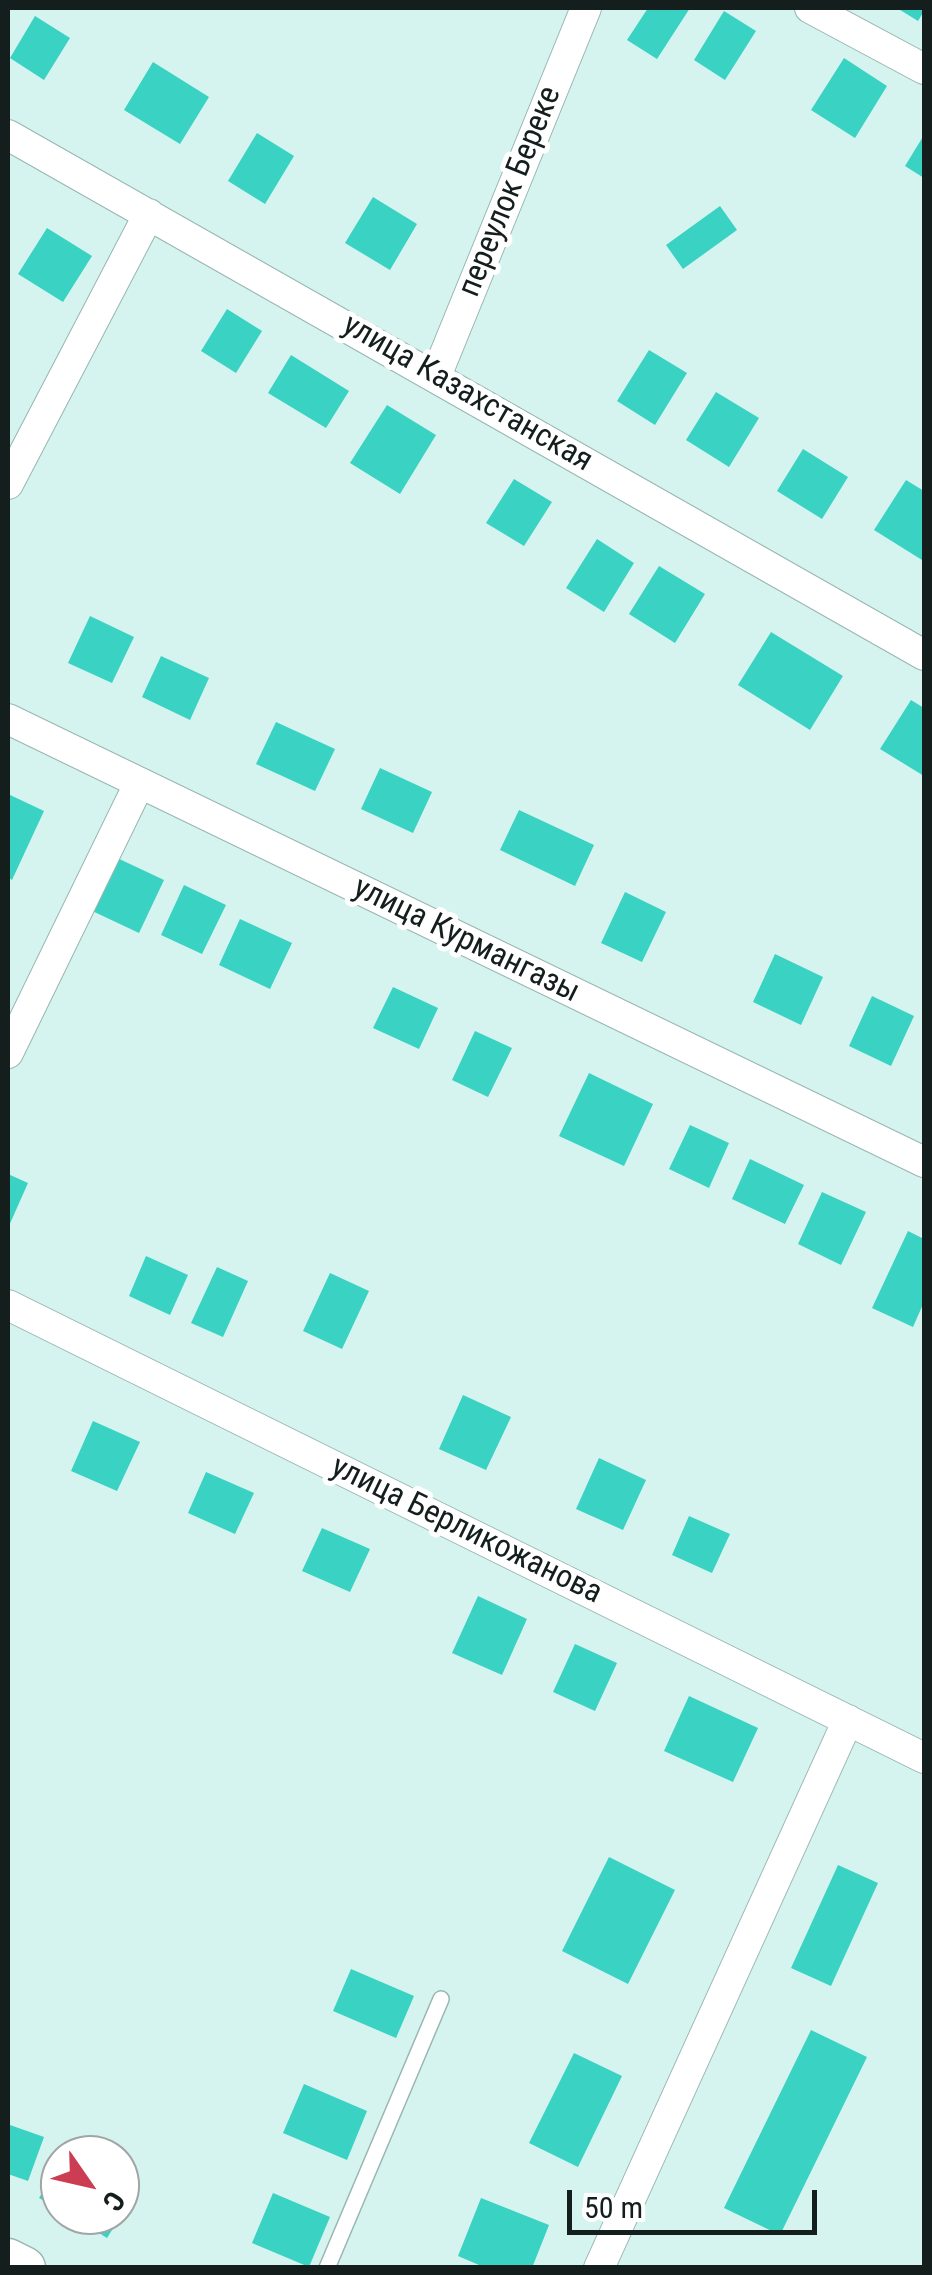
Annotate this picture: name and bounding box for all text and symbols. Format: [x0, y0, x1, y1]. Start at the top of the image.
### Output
street label: переулок Береке [451, 81, 571, 303]
street label: улица Казахстанская [335, 307, 599, 481]
street label: улица Курмангазы [347, 870, 585, 1012]
street label: улица Берликожанова [324, 1449, 608, 1613]
north arrow [40, 2135, 140, 2235]
scale bar [572, 2170, 822, 2232]
text: С [95, 2185, 132, 2217]
text: 50 m [584, 2190, 643, 2225]

